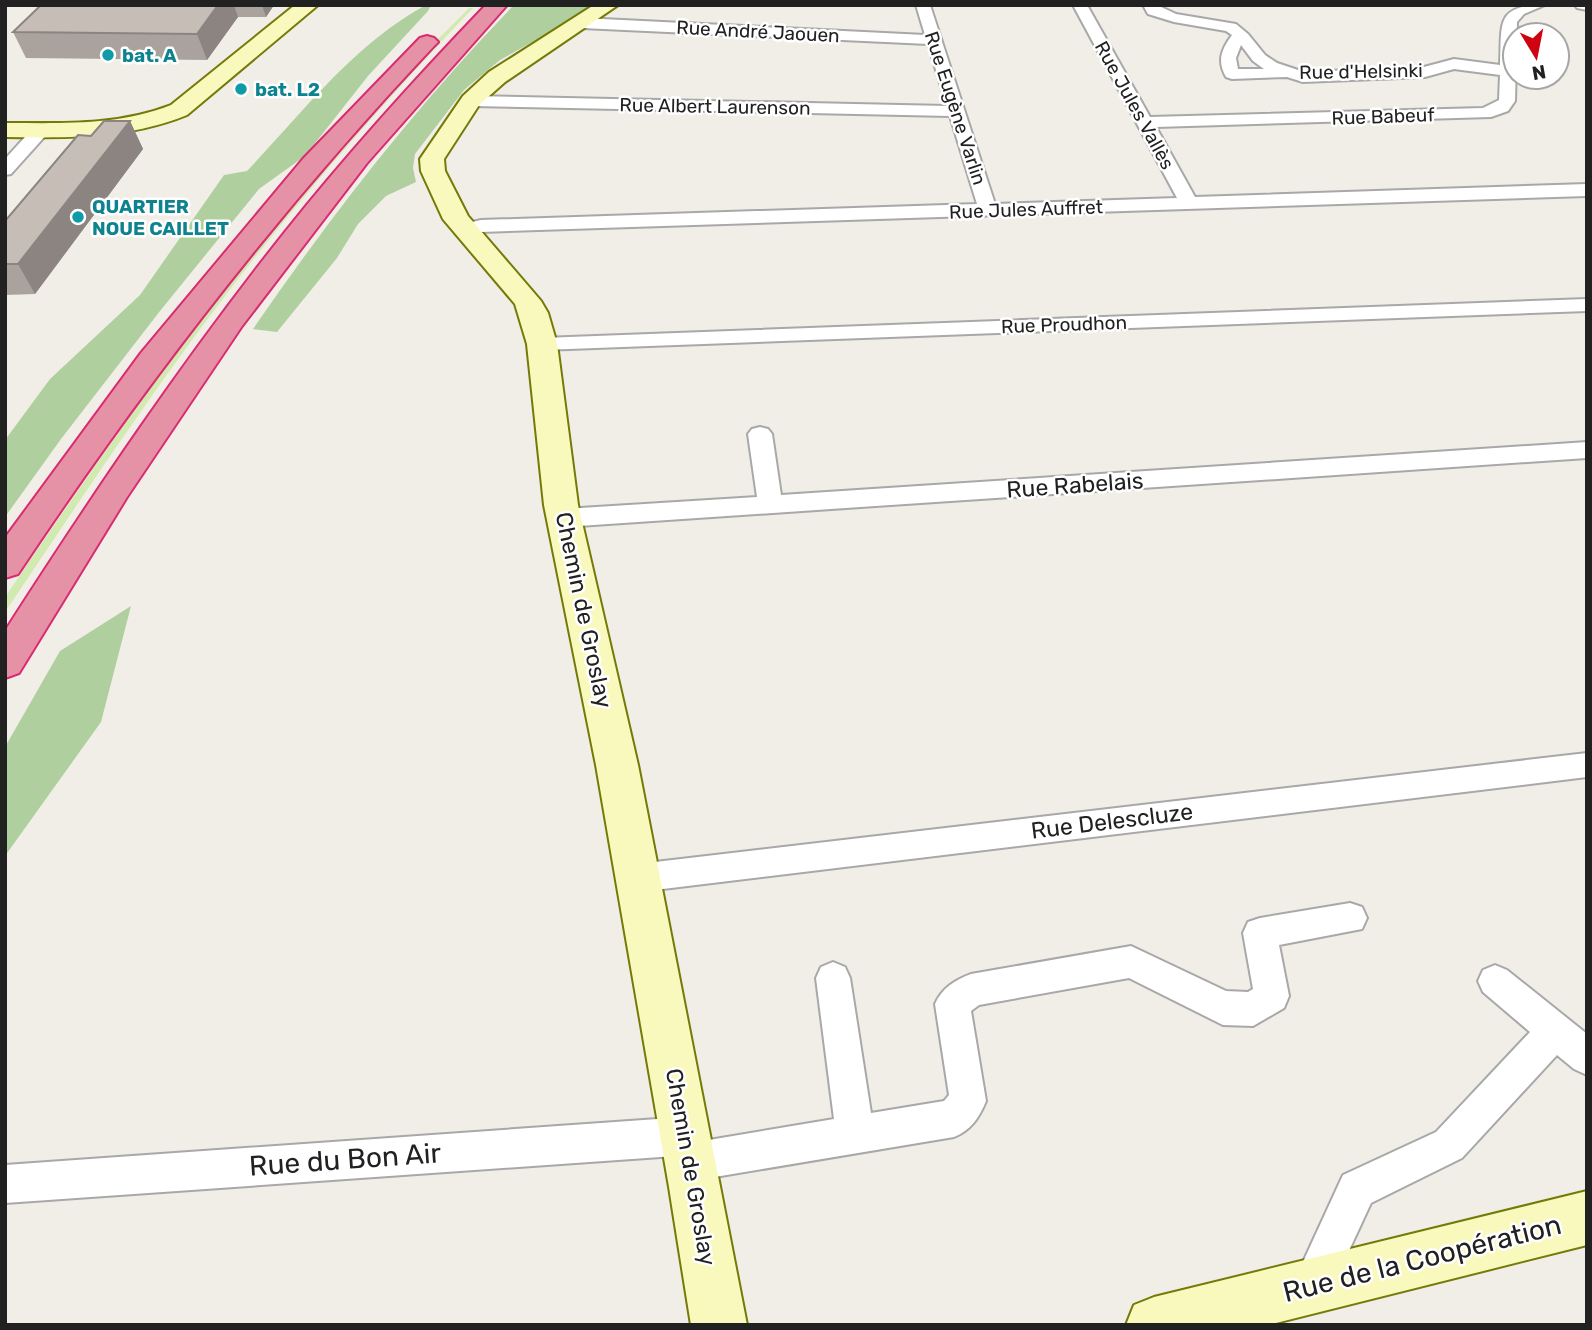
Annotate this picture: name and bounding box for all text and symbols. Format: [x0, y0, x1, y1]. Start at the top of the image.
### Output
street label: Rue André Jaouen [676, 16, 840, 47]
north arrow [1501, 21, 1571, 91]
street label: Rue Eugène Varlin [920, 28, 991, 188]
street label: Rue Jules Vallès [1090, 37, 1179, 173]
place label: bat. A [122, 44, 177, 67]
marker: bat. A [100, 47, 116, 63]
street label: Rue d'Helsinki [1299, 59, 1423, 84]
text: N [1530, 60, 1548, 85]
place label: bat. L2 [255, 78, 320, 101]
marker: bat. L2 [233, 81, 249, 97]
street label: Rue Albert Laurenson [619, 93, 811, 120]
street label: Rue Babeuf [1331, 103, 1436, 130]
place label: QUARTIER NOUE CAILLET [92, 195, 229, 240]
street label: Rue Jules Auffret [949, 195, 1104, 224]
marker: QUARTIER NOUE CAILLET [70, 209, 86, 225]
street label: Rue Proudhon [1001, 311, 1127, 338]
street label: Rue Rabelais [1006, 466, 1144, 504]
street label: Chemin de Groslay [550, 509, 619, 711]
street label: Rue Delescluze [1029, 797, 1195, 845]
street label: Chemin de Groslay [660, 1066, 722, 1268]
street label: Rue du Bon Air [248, 1136, 442, 1183]
street label: Rue de la Coopération [1280, 1208, 1565, 1309]

